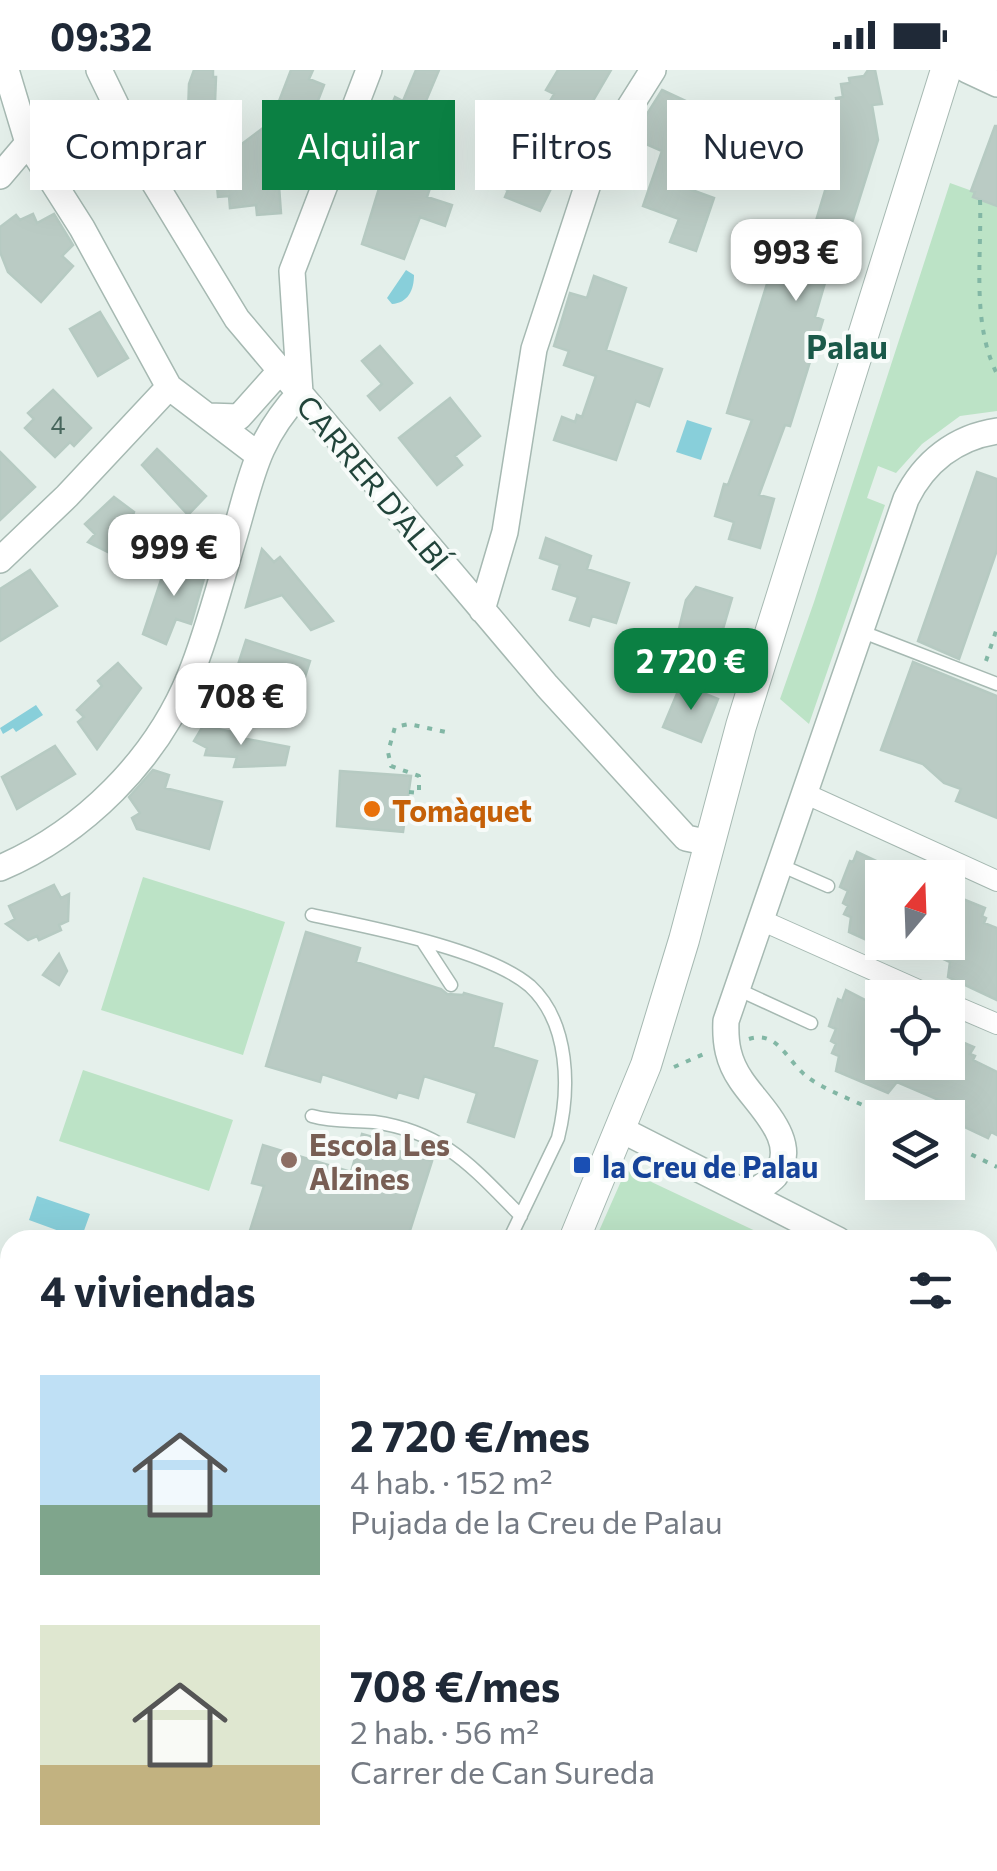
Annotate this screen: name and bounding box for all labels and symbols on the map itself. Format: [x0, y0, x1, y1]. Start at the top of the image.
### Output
pin: 993 € [726, 219, 866, 304]
district label: Palau [806, 326, 888, 366]
street label: CARRER D'ALBÍ [290, 387, 458, 578]
house number: 4 [50, 409, 66, 439]
pin: 999 € [104, 514, 244, 599]
pin: 2 720 € [599, 628, 783, 713]
pin: 708 € [171, 663, 311, 748]
place label: Tomàquet [392, 791, 532, 828]
marker: Tomàquet [361, 798, 383, 820]
north arrow [865, 860, 965, 960]
place label: Escola Les Alzines [309, 1125, 450, 1196]
place label: la Creu de Palau [602, 1147, 818, 1184]
marker: Escola Les Alzines [278, 1149, 300, 1171]
marker: la Creu de Palau [571, 1154, 593, 1176]

